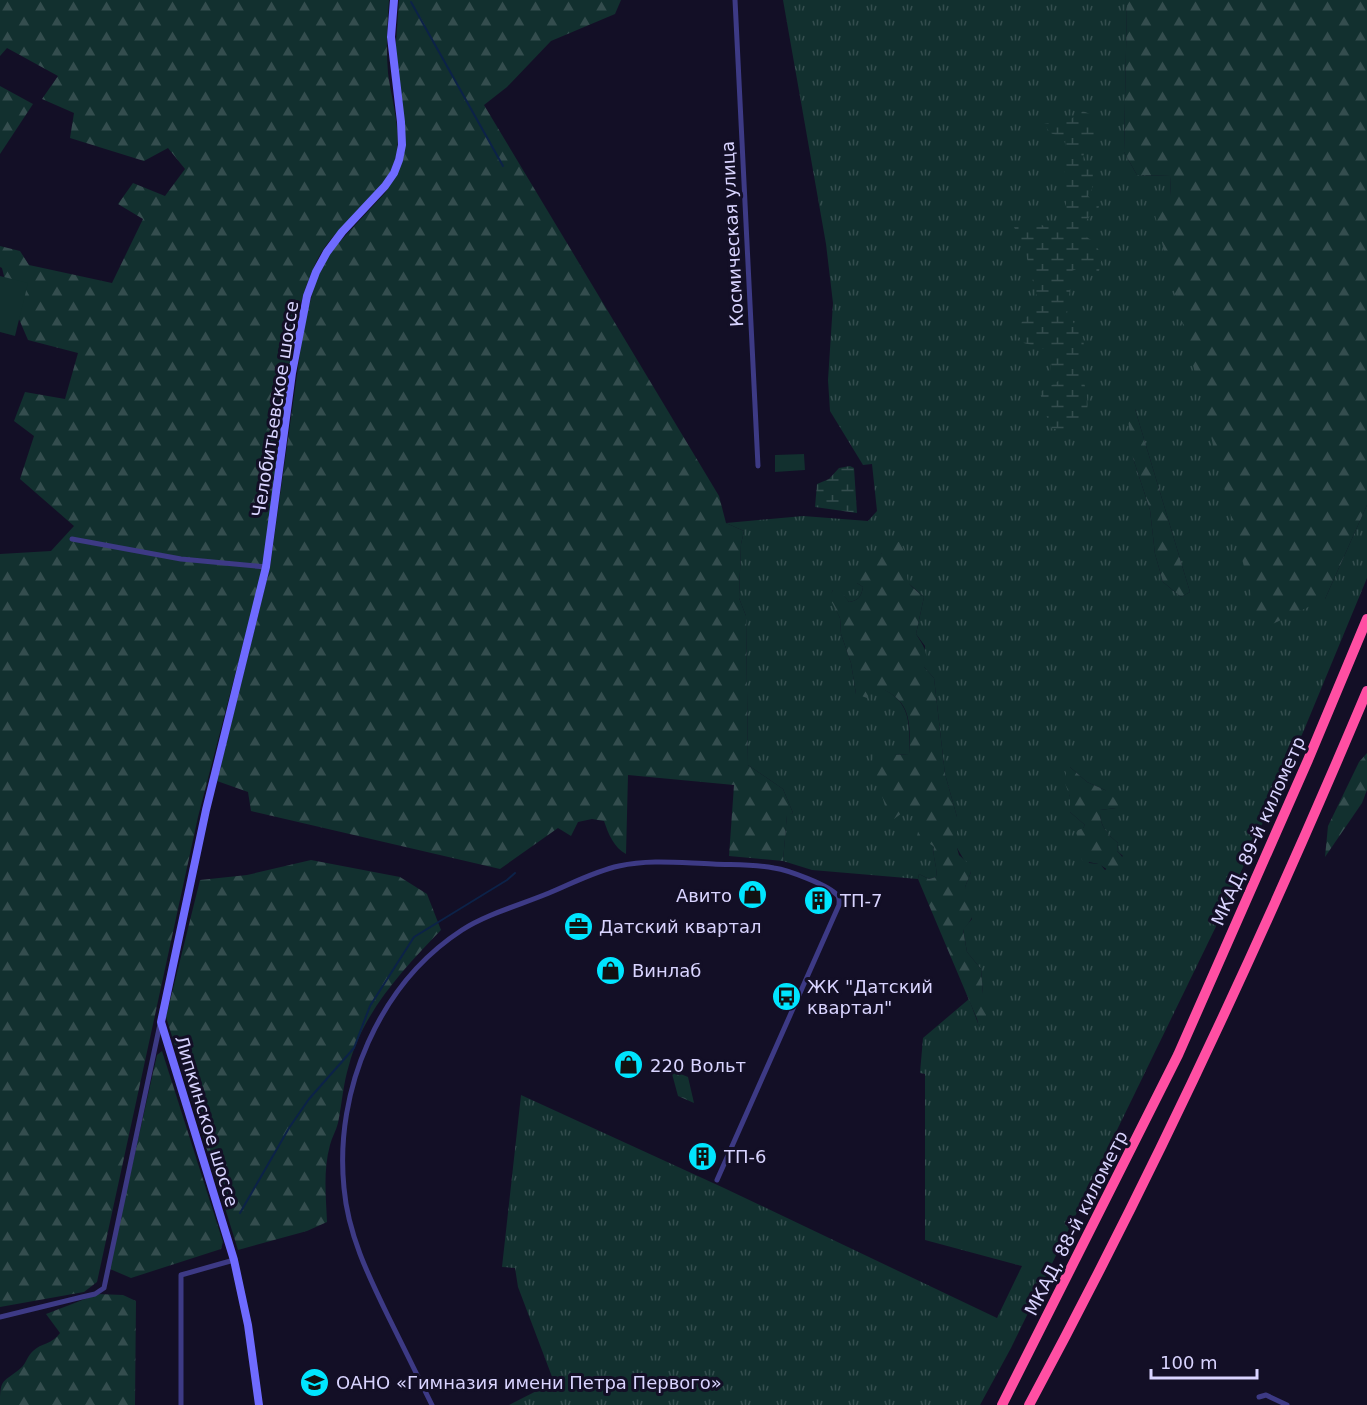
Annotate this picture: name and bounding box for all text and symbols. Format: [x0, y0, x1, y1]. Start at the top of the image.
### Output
street label: Космическая улица [717, 140, 747, 328]
street label: Челобитьевское шоссе [248, 299, 302, 519]
street label: МКАД, 89-й километр [1207, 733, 1309, 929]
shop icon: Авито [737, 879, 769, 911]
building icon: ТП-7 [803, 884, 835, 916]
place label: Авито [676, 885, 732, 906]
place label: ТП-7 [839, 890, 882, 911]
office icon: Датский квартал [562, 910, 594, 942]
place label: Датский квартал [599, 916, 761, 937]
shop icon: Винлаб [595, 954, 627, 986]
place label: Винлаб [632, 960, 701, 981]
place label: ЖК "Датский квартал" [807, 976, 933, 1018]
bus stop icon: ЖК "Датский квартал" [770, 980, 802, 1012]
street label: Липкинское шоссе [171, 1033, 243, 1209]
shop icon: 220 Вольт [613, 1049, 645, 1081]
place label: 220 Вольт [650, 1055, 746, 1076]
street label: МКАД, 88-й километр [1020, 1127, 1132, 1319]
building icon: ТП-6 [687, 1140, 719, 1172]
place label: ТП-6 [723, 1146, 766, 1167]
scale bar [1151, 1342, 1258, 1380]
text: 100 m [1160, 1352, 1218, 1373]
school or university icon: ОАНО «Гимназия имени Петра Первого» [299, 1366, 331, 1398]
place label: ОАНО «Гимназия имени Петра Первого» [336, 1372, 722, 1393]

